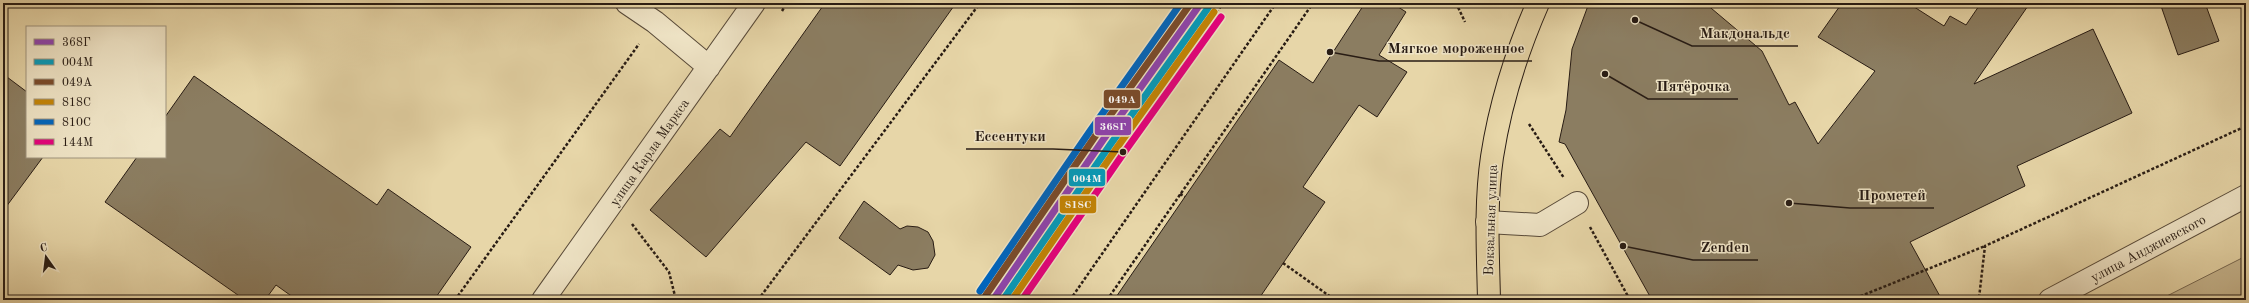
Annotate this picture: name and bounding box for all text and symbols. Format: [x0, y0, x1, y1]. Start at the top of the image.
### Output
callout: Макдональдс [1692, 19, 1798, 46]
legend [26, 26, 166, 158]
text: Макдональдс [1700, 27, 1790, 42]
callout: Мягкое мороженное [1379, 34, 1532, 61]
text: 368Г [62, 37, 91, 49]
text: Мягкое мороженное [1387, 42, 1525, 57]
text: 004М [62, 57, 93, 69]
callout: Пятёрочка [1648, 72, 1738, 99]
text: 049А [62, 77, 92, 89]
text: Пятёрочка [1656, 80, 1730, 95]
line badge: 049А [1103, 89, 1141, 109]
text: 049А [1108, 95, 1136, 106]
street label: улица Карла Маркса [607, 96, 692, 209]
text: 818С [62, 97, 91, 109]
line badge: 368Г [1094, 116, 1132, 136]
text: 810С [62, 117, 91, 129]
callout: Ессентуки [966, 122, 1053, 149]
text: 368Г [1100, 122, 1126, 133]
text: Ессентуки [974, 130, 1046, 145]
text: 144М [62, 137, 93, 149]
street label: Вокзальная улица [1482, 164, 1500, 276]
line badge: 004М [1068, 168, 1106, 187]
text: 004М [1073, 174, 1102, 185]
callout: Прометей [1850, 181, 1934, 208]
text: Прометей [1858, 189, 1926, 204]
line badge: 818С [1059, 195, 1097, 214]
text: 818С [1065, 200, 1091, 211]
street label: улица Анджиевского [2089, 213, 2208, 285]
callout: Zenden [1693, 233, 1758, 260]
north arrow [26, 237, 66, 277]
text: Zenden [1701, 241, 1749, 256]
text: С [39, 243, 49, 255]

